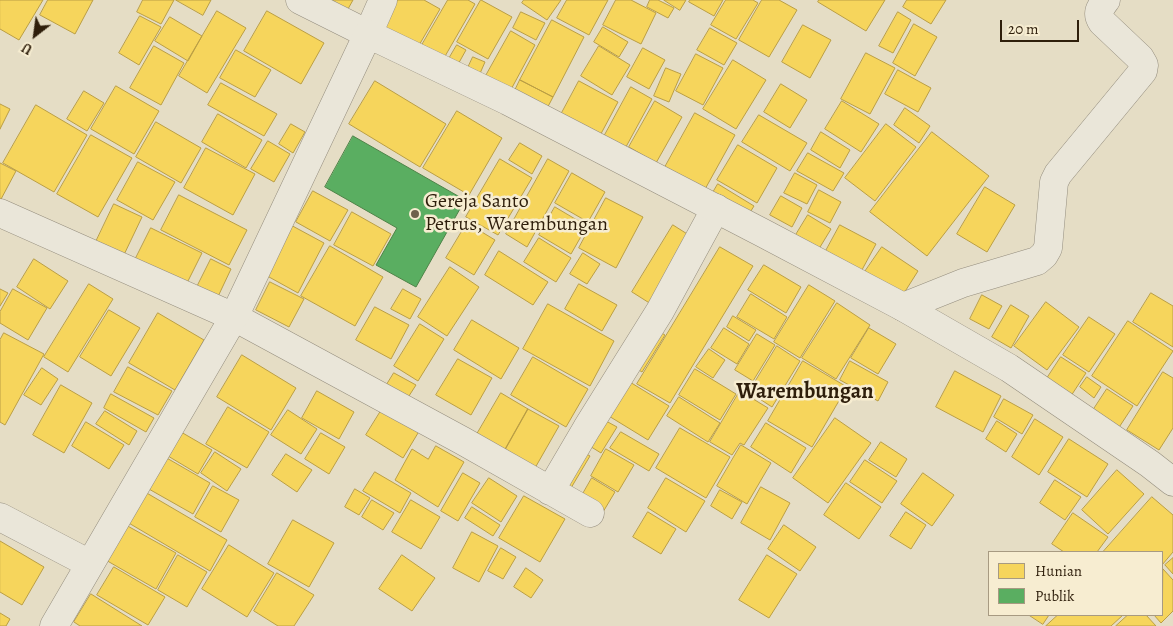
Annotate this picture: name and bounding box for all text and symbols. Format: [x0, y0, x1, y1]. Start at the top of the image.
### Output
north arrow [10, 10, 60, 60]
scale bar [1003, 10, 1082, 42]
text: 20 m [1008, 19, 1039, 39]
text: U [19, 38, 36, 59]
place label: Gereja Santo Petrus, Warembungan [425, 190, 608, 237]
marker: Gereja Santo Petrus, Warembungan [409, 208, 421, 220]
district label: Warembungan [736, 380, 874, 406]
legend [988, 551, 1163, 616]
text: Hunian [1035, 561, 1082, 581]
text: Publik [1035, 586, 1074, 606]

